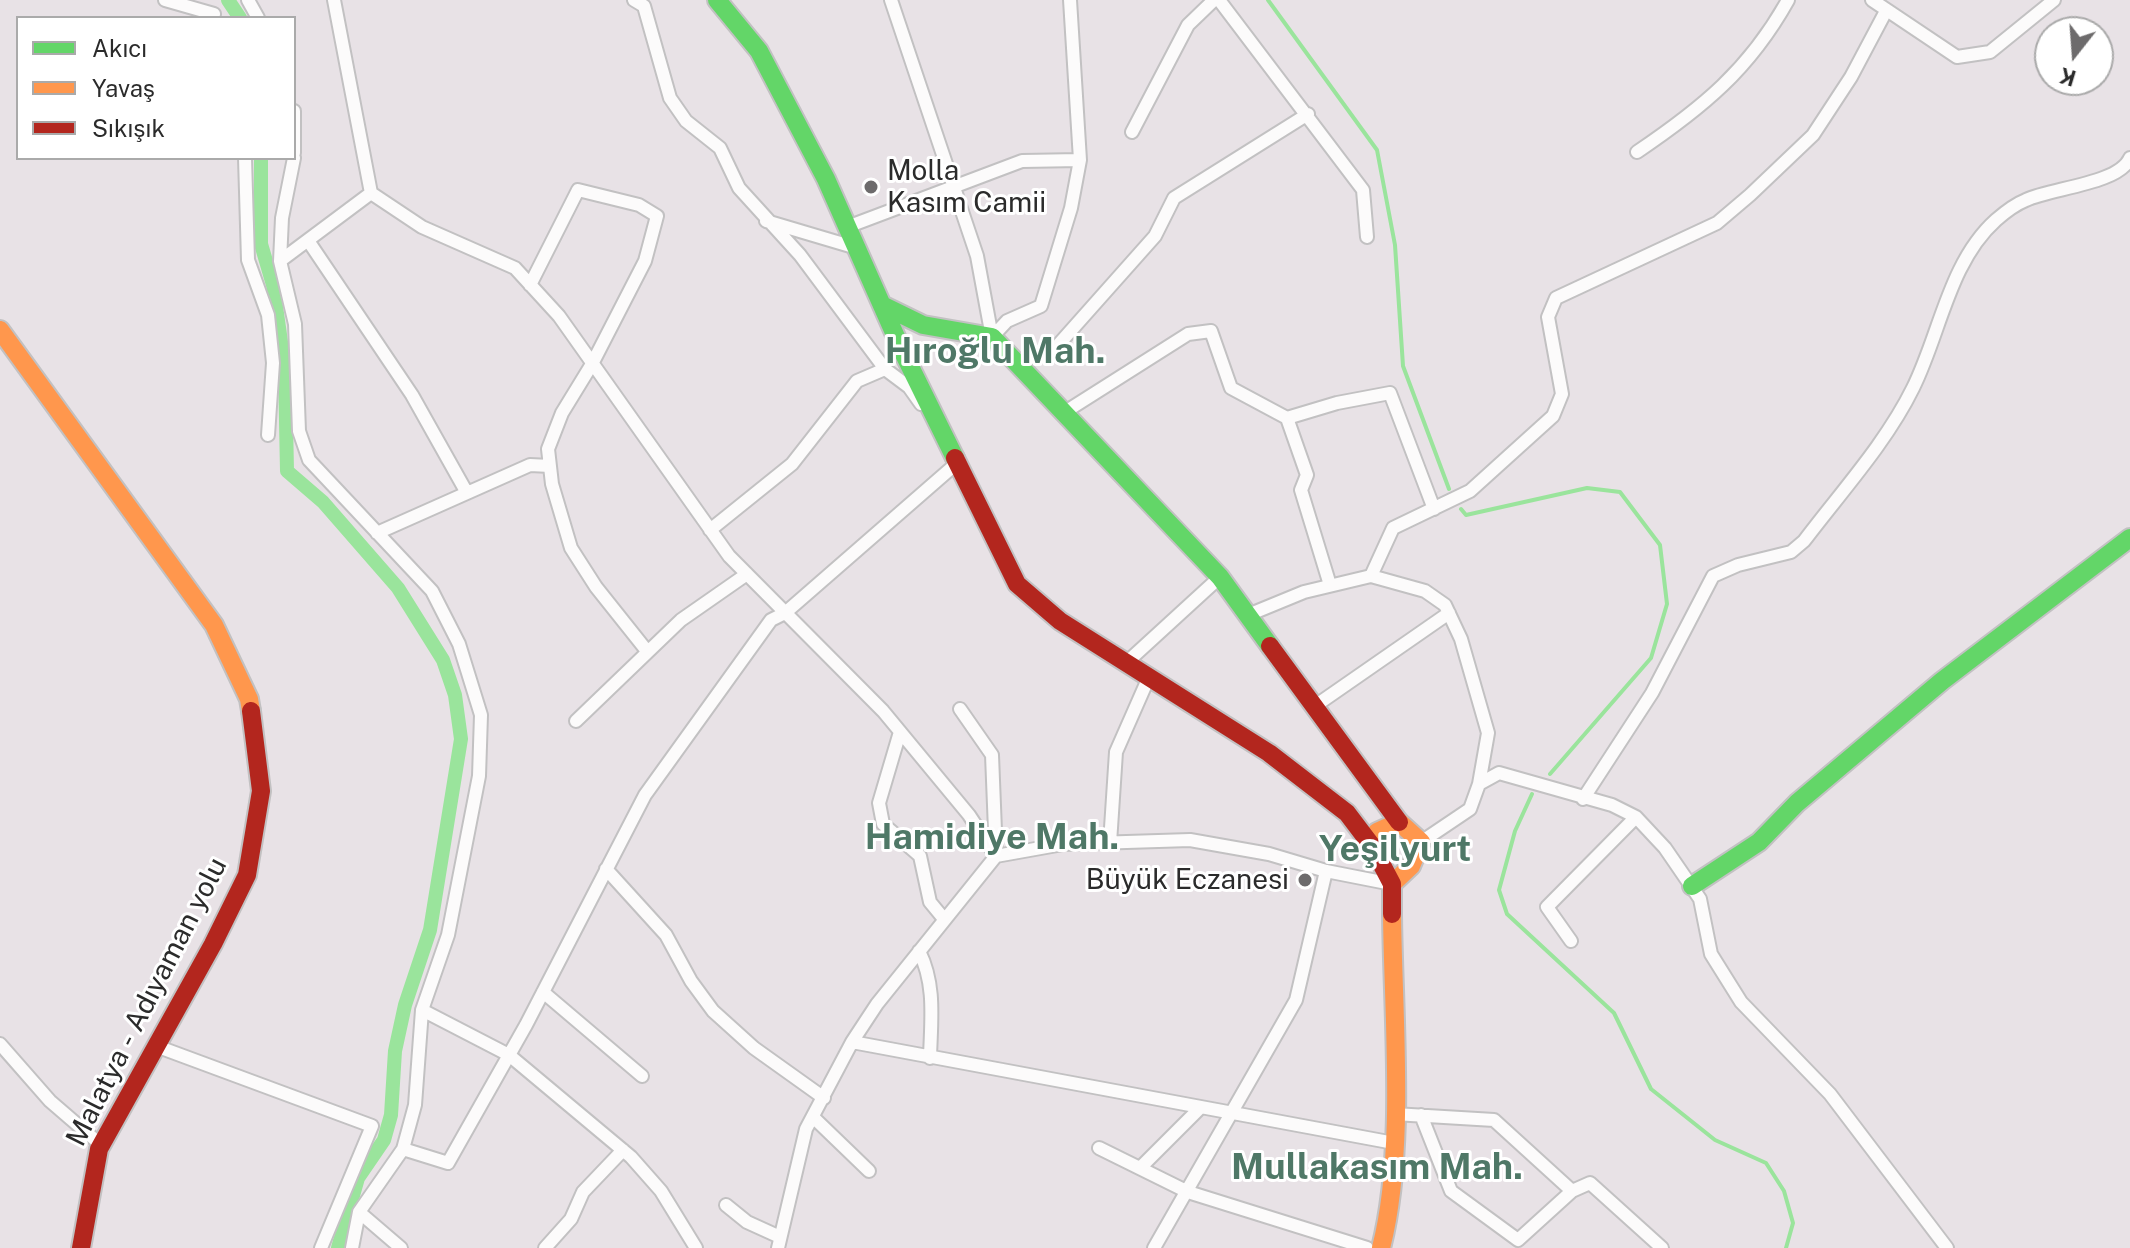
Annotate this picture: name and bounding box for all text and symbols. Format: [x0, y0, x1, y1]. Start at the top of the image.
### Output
legend [16, 16, 296, 160]
north arrow [2034, 16, 2114, 96]
text: Akıcı [92, 34, 147, 62]
text: K [2056, 62, 2079, 92]
text: Yavaş [92, 74, 155, 102]
text: Sıkışık [92, 114, 165, 142]
place label: Molla Kasım Camii [887, 154, 1046, 220]
marker: Molla Kasım Camii [862, 178, 880, 196]
district label: Hıroğlu Mah. [885, 330, 1105, 374]
district label: Hamidiye Mah. [865, 816, 1119, 860]
district label: Yeşilyurt [1319, 828, 1471, 872]
street label: Malatya - Adıyaman yolu [60, 852, 234, 1152]
place label: Büyük Eczanesi [1086, 863, 1289, 897]
marker: Büyük Eczanesi [1296, 871, 1314, 889]
district label: Mullakasım Mah. [1231, 1146, 1523, 1190]

